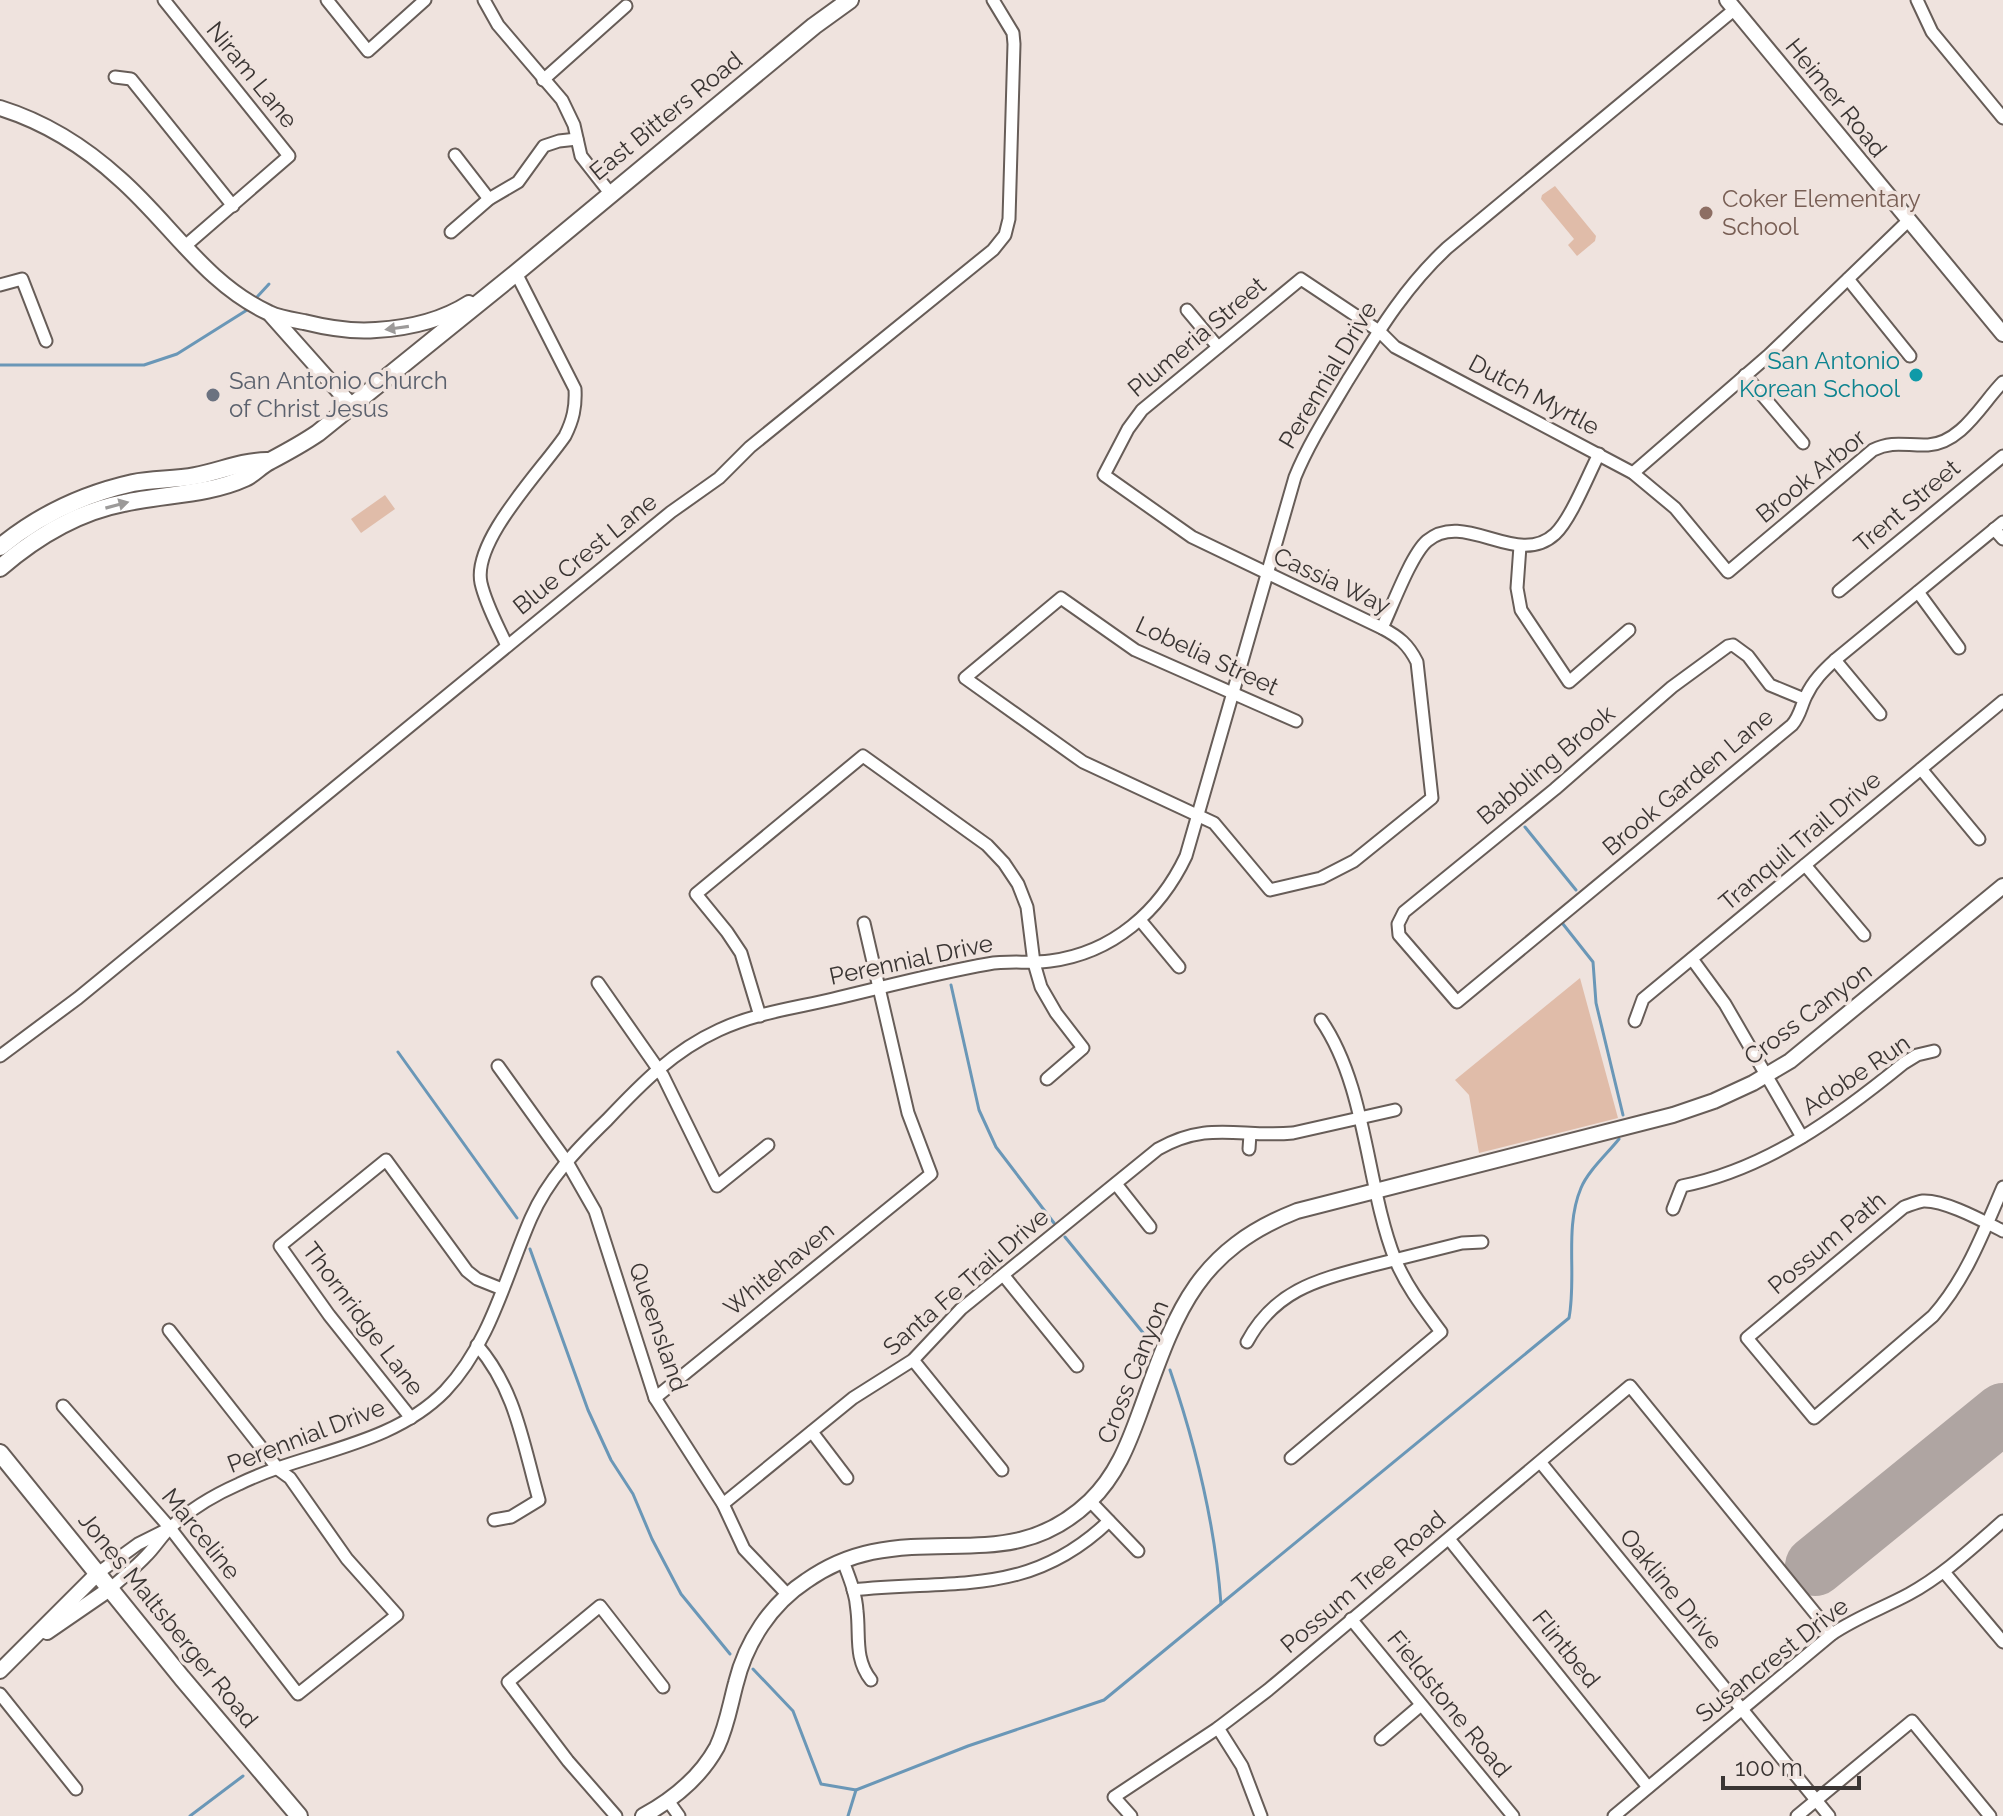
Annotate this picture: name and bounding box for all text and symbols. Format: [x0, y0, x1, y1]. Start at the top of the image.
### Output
street label: Niram Lane [201, 16, 304, 134]
street label: Heimer Road [1780, 32, 1893, 163]
street label: East Bitters Road [583, 45, 748, 186]
place label: Coker Elementary School [1722, 184, 1921, 241]
marker: Coker Elementary School [1697, 204, 1715, 222]
street label: Plumeria Street [1122, 270, 1272, 403]
street label: Perennial Drive [1272, 296, 1383, 454]
one-way arrow [384, 322, 409, 335]
place label: San Antonio Korean School [1739, 346, 1900, 403]
street label: Dutch Myrtle [1464, 348, 1604, 441]
place label: San Antonio Church of Christ Jesus [229, 366, 448, 423]
marker: San Antonio Korean School [1907, 366, 1925, 384]
marker: San Antonio Church of Christ Jesus [204, 386, 222, 404]
street label: Brook Arbor [1750, 422, 1872, 529]
street label: Trent Street [1848, 453, 1965, 558]
street label: Blue Crest Lane [507, 487, 662, 620]
one-way arrow [104, 499, 129, 511]
street label: Cassia Way [1269, 541, 1395, 620]
street label: Lobelia Street [1131, 610, 1283, 701]
street label: Babbling Brook [1471, 698, 1621, 831]
street label: Brook Garden Lane [1596, 702, 1779, 862]
street label: Tranquil Trail Drive [1713, 765, 1886, 917]
street label: Perennial Drive [827, 928, 995, 991]
street label: Cross Canyon [1738, 956, 1877, 1071]
street label: Adobe Run [1796, 1028, 1915, 1121]
street label: Possum Path [1762, 1185, 1891, 1300]
street label: Santa Fe Trail Drive [877, 1202, 1054, 1361]
street label: Whitehaven [718, 1215, 840, 1322]
street label: Thornridge Lane [296, 1236, 430, 1401]
street label: Queensland [623, 1259, 694, 1395]
street label: Cross Canyon [1091, 1296, 1174, 1448]
street label: Perennial Drive [223, 1392, 389, 1479]
street label: Marceline [156, 1482, 247, 1585]
street label: Possum Tree Road [1274, 1504, 1451, 1659]
street label: Jones Maltsberger Road [72, 1506, 264, 1733]
street label: Oakline Drive [1614, 1522, 1729, 1655]
street label: Susancrest Drive [1690, 1591, 1854, 1728]
street label: Flintbed [1526, 1604, 1606, 1693]
street label: Fieldstone Road [1381, 1624, 1517, 1783]
scale bar [1723, 1740, 1859, 1790]
text: 100 m [1735, 1753, 1803, 1782]

